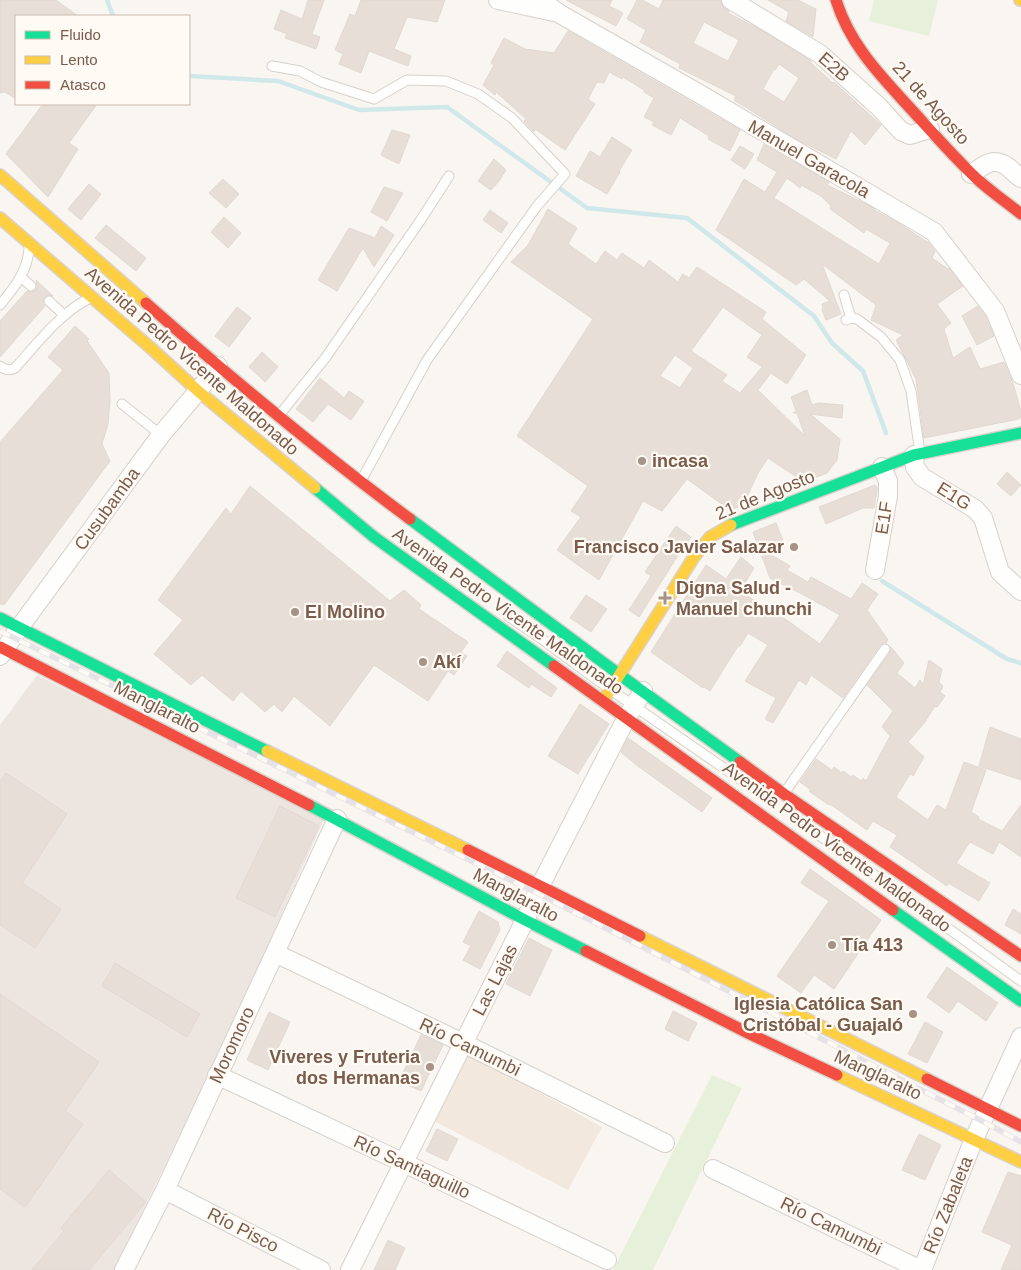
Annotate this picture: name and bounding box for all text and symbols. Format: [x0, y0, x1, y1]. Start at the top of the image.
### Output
legend [15, 15, 190, 105]
text: Fluido [60, 26, 101, 43]
street label: E2B [815, 48, 853, 86]
text: Lento [60, 51, 98, 68]
street label: 21 de Agosto [888, 57, 974, 149]
text: Atasco [60, 76, 106, 93]
street label: Manuel Garacola [745, 116, 874, 202]
street label: Avenida Pedro Vicente Maldonado [81, 263, 303, 459]
place label: incasa [652, 451, 709, 471]
marker: incasa [636, 455, 648, 467]
street label: Cusubamba [70, 463, 144, 554]
street label: 21 de Agosto [713, 466, 817, 524]
street label: E1G [933, 478, 975, 514]
street label: E1F [872, 500, 896, 536]
street label: Avenida Pedro Vicente Maldonado [389, 523, 627, 699]
place label: Francisco Javier Salazar [574, 537, 784, 557]
marker: Francisco Javier Salazar [788, 541, 800, 553]
place label: Digna Salud - Manuel chunchi [676, 578, 812, 619]
marker: Digna Salud - Manuel chunchi [658, 591, 672, 605]
place label: El Molino [305, 602, 385, 622]
marker: El Molino [289, 606, 301, 618]
place label: Akí [433, 652, 462, 672]
marker: Akí [417, 656, 429, 668]
street label: Manglaralto [111, 677, 203, 737]
street label: Avenida Pedro Vicente Maldonado [719, 758, 955, 936]
street label: Manglaralto [470, 864, 562, 926]
place label: Tía 413 [842, 935, 903, 955]
marker: Tía 413 [826, 939, 838, 951]
street label: Las Lajas [469, 941, 521, 1019]
place label: Iglesia Católica San Cristóbal - Guajaló [734, 994, 903, 1035]
street label: Moromoro [206, 1004, 258, 1086]
marker: Iglesia Católica San Cristóbal - Guajaló [907, 1008, 919, 1020]
street label: Río Camumbi [416, 1014, 524, 1080]
street label: Manglaralto [831, 1046, 925, 1104]
place label: Viveres y Fruteria dos Hermanas [269, 1047, 421, 1088]
marker: Viveres y Fruteria dos Hermanas [424, 1061, 436, 1073]
street label: Río Santiaguillo [351, 1131, 473, 1203]
street label: Río Zabaleta [919, 1153, 977, 1257]
street label: Río Camumbi [777, 1193, 885, 1259]
street label: Río Pisco [204, 1204, 282, 1256]

